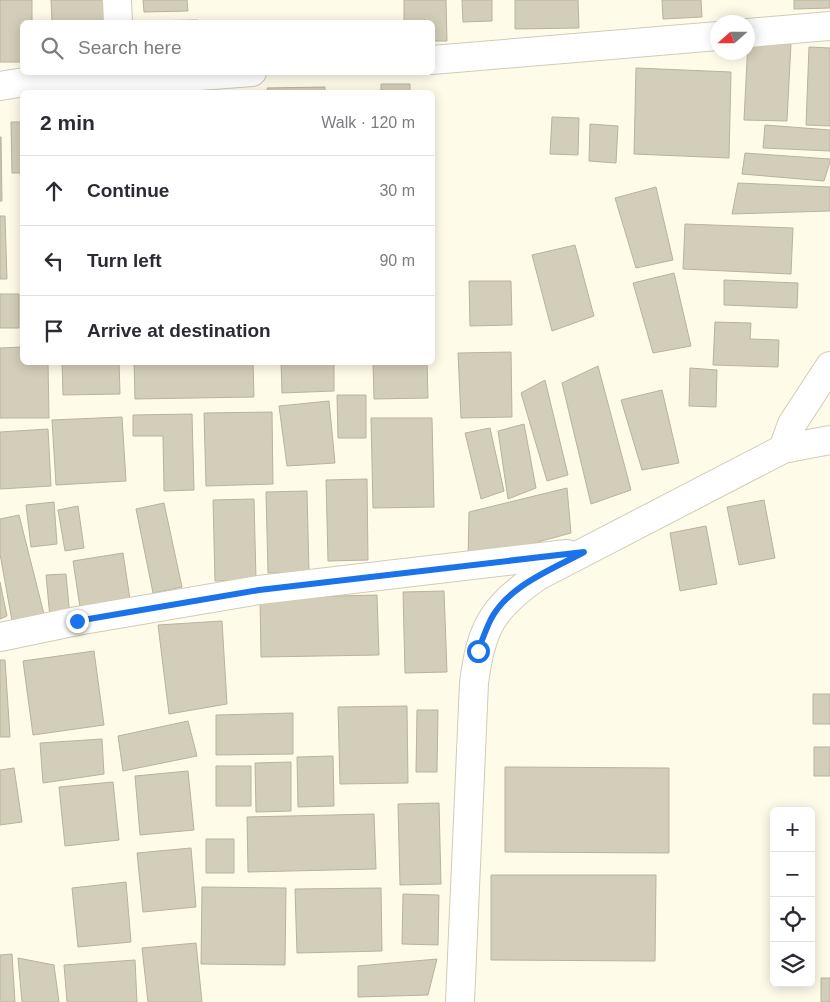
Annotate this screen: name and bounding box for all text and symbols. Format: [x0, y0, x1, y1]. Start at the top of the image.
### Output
north arrow [710, 15, 755, 60]
search box [20, 20, 435, 75]
icon: search [38, 34, 66, 62]
text: Search here [78, 37, 182, 58]
text: 2 min [40, 111, 95, 134]
text: Walk · 120 m [321, 114, 415, 131]
icon: ahead [40, 177, 68, 205]
text: Continue [87, 180, 169, 201]
text: 30 m [379, 182, 415, 199]
icon: left [40, 247, 68, 275]
text: Turn left [87, 250, 162, 271]
text: 90 m [379, 252, 415, 269]
icon: arrive [40, 317, 68, 345]
text: Arrive at destination [87, 320, 271, 341]
route end [66, 610, 89, 633]
route start [467, 640, 490, 663]
map controls [770, 807, 815, 987]
button: + [770, 807, 815, 852]
button: − [770, 852, 815, 897]
button: locate [770, 897, 815, 942]
button: layers [770, 942, 815, 987]

